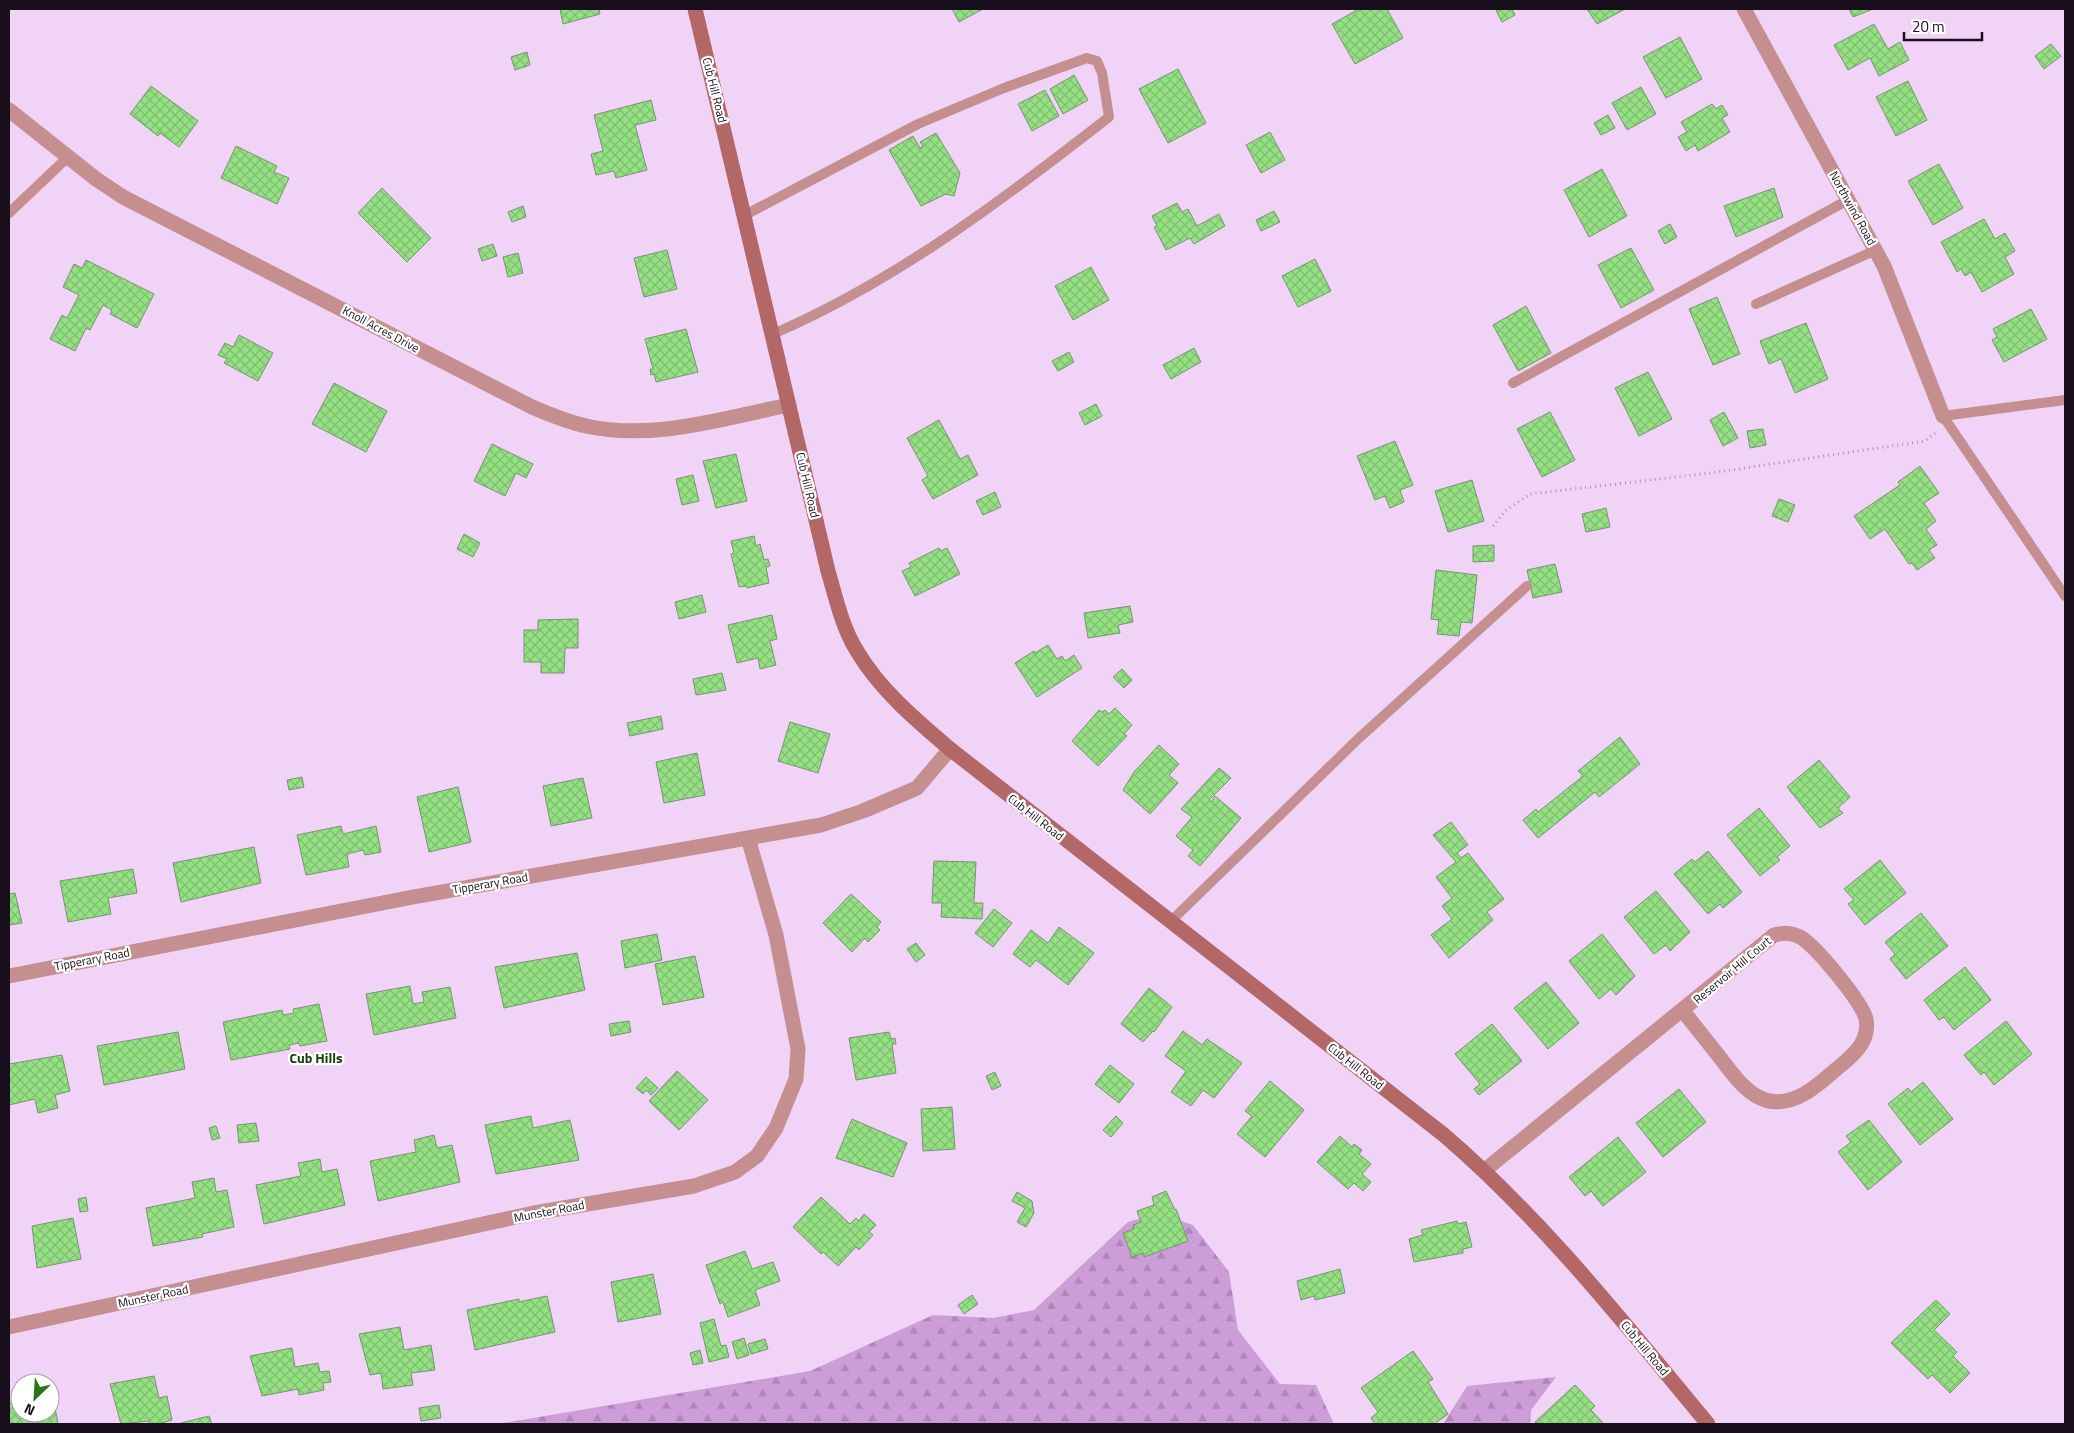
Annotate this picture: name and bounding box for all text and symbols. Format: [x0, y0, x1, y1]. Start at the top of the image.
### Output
scale bar [1904, 10, 1982, 42]
text: 20 m [1912, 15, 1945, 38]
street label: Cub Hill Road [698, 55, 732, 125]
street label: Northwind Road [1825, 167, 1881, 249]
street label: Knoll Acres Drive [339, 301, 423, 357]
street label: Cub Hill Road [791, 450, 825, 520]
street label: Cub Hill Road [1004, 789, 1068, 845]
street label: Tipperary Road [451, 867, 529, 899]
street label: Reservoir Hill Court [1689, 931, 1776, 1008]
street label: Tipperary Road [53, 942, 131, 976]
street label: Cub Hill Road [1324, 1038, 1388, 1094]
district label: Cub Hills [289, 1047, 343, 1068]
street label: Munster Road [512, 1195, 586, 1227]
street label: Munster Road [116, 1279, 190, 1313]
street label: Cub Hill Road [1616, 1316, 1674, 1380]
north arrow [10, 1373, 60, 1423]
text: N [20, 1399, 38, 1422]

